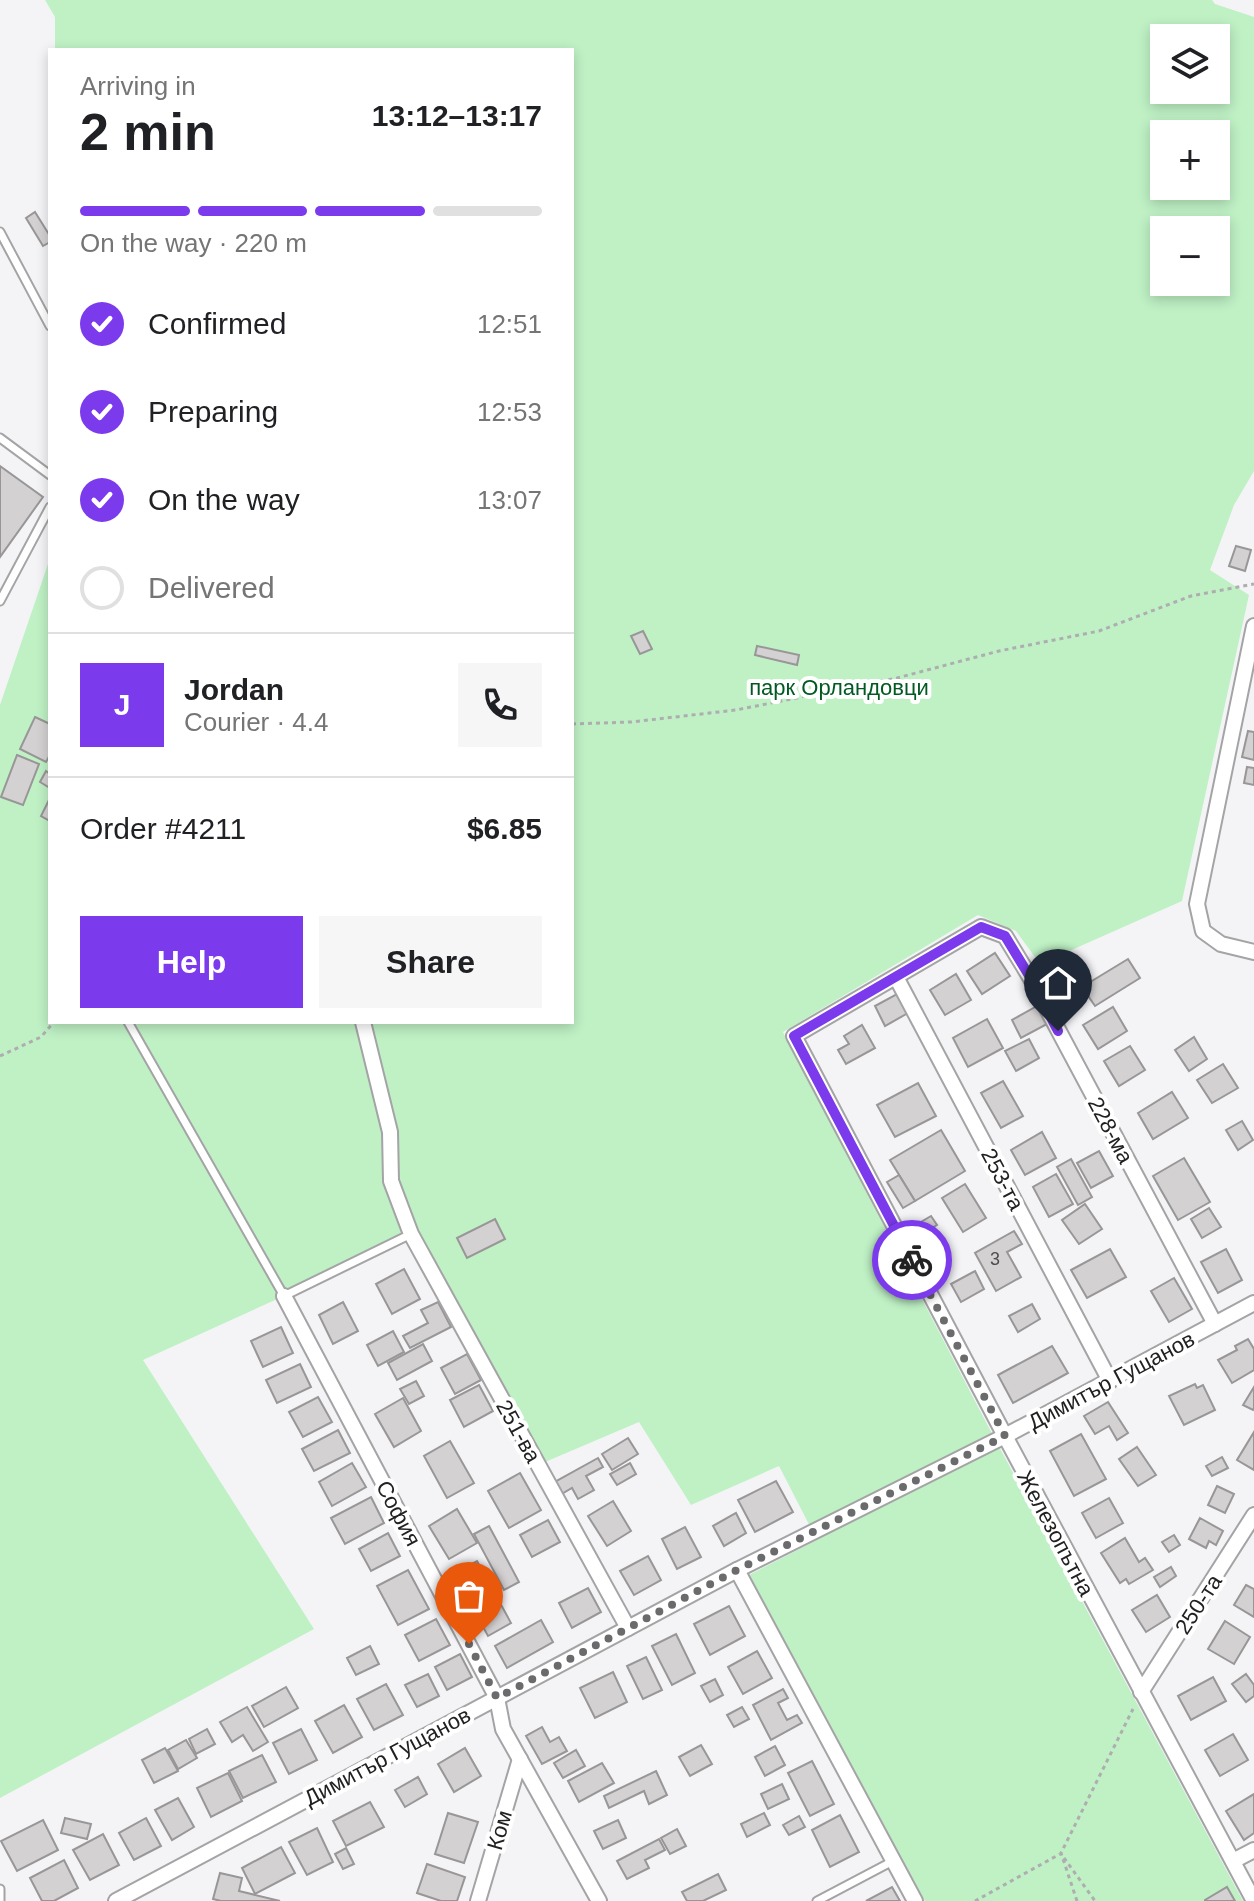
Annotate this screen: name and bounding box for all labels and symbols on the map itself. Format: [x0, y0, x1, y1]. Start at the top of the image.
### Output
park label: парк Орландовци [749, 675, 929, 700]
pin [1024, 949, 1092, 1031]
street label: 228-ма [1083, 1093, 1139, 1168]
street label: 253-та [976, 1144, 1029, 1215]
courier [872, 1220, 952, 1300]
house number: 3 [990, 1249, 1000, 1269]
street label: Димитър Гущанов [1024, 1326, 1199, 1435]
street label: 251-ва [491, 1396, 546, 1468]
street label: Железопътна [1012, 1466, 1099, 1601]
street label: София [371, 1476, 426, 1550]
pin [435, 1562, 503, 1644]
street label: 250-та [1170, 1569, 1227, 1639]
street label: Димитър Гущанов [300, 1702, 475, 1811]
street label: Ком [482, 1807, 517, 1853]

